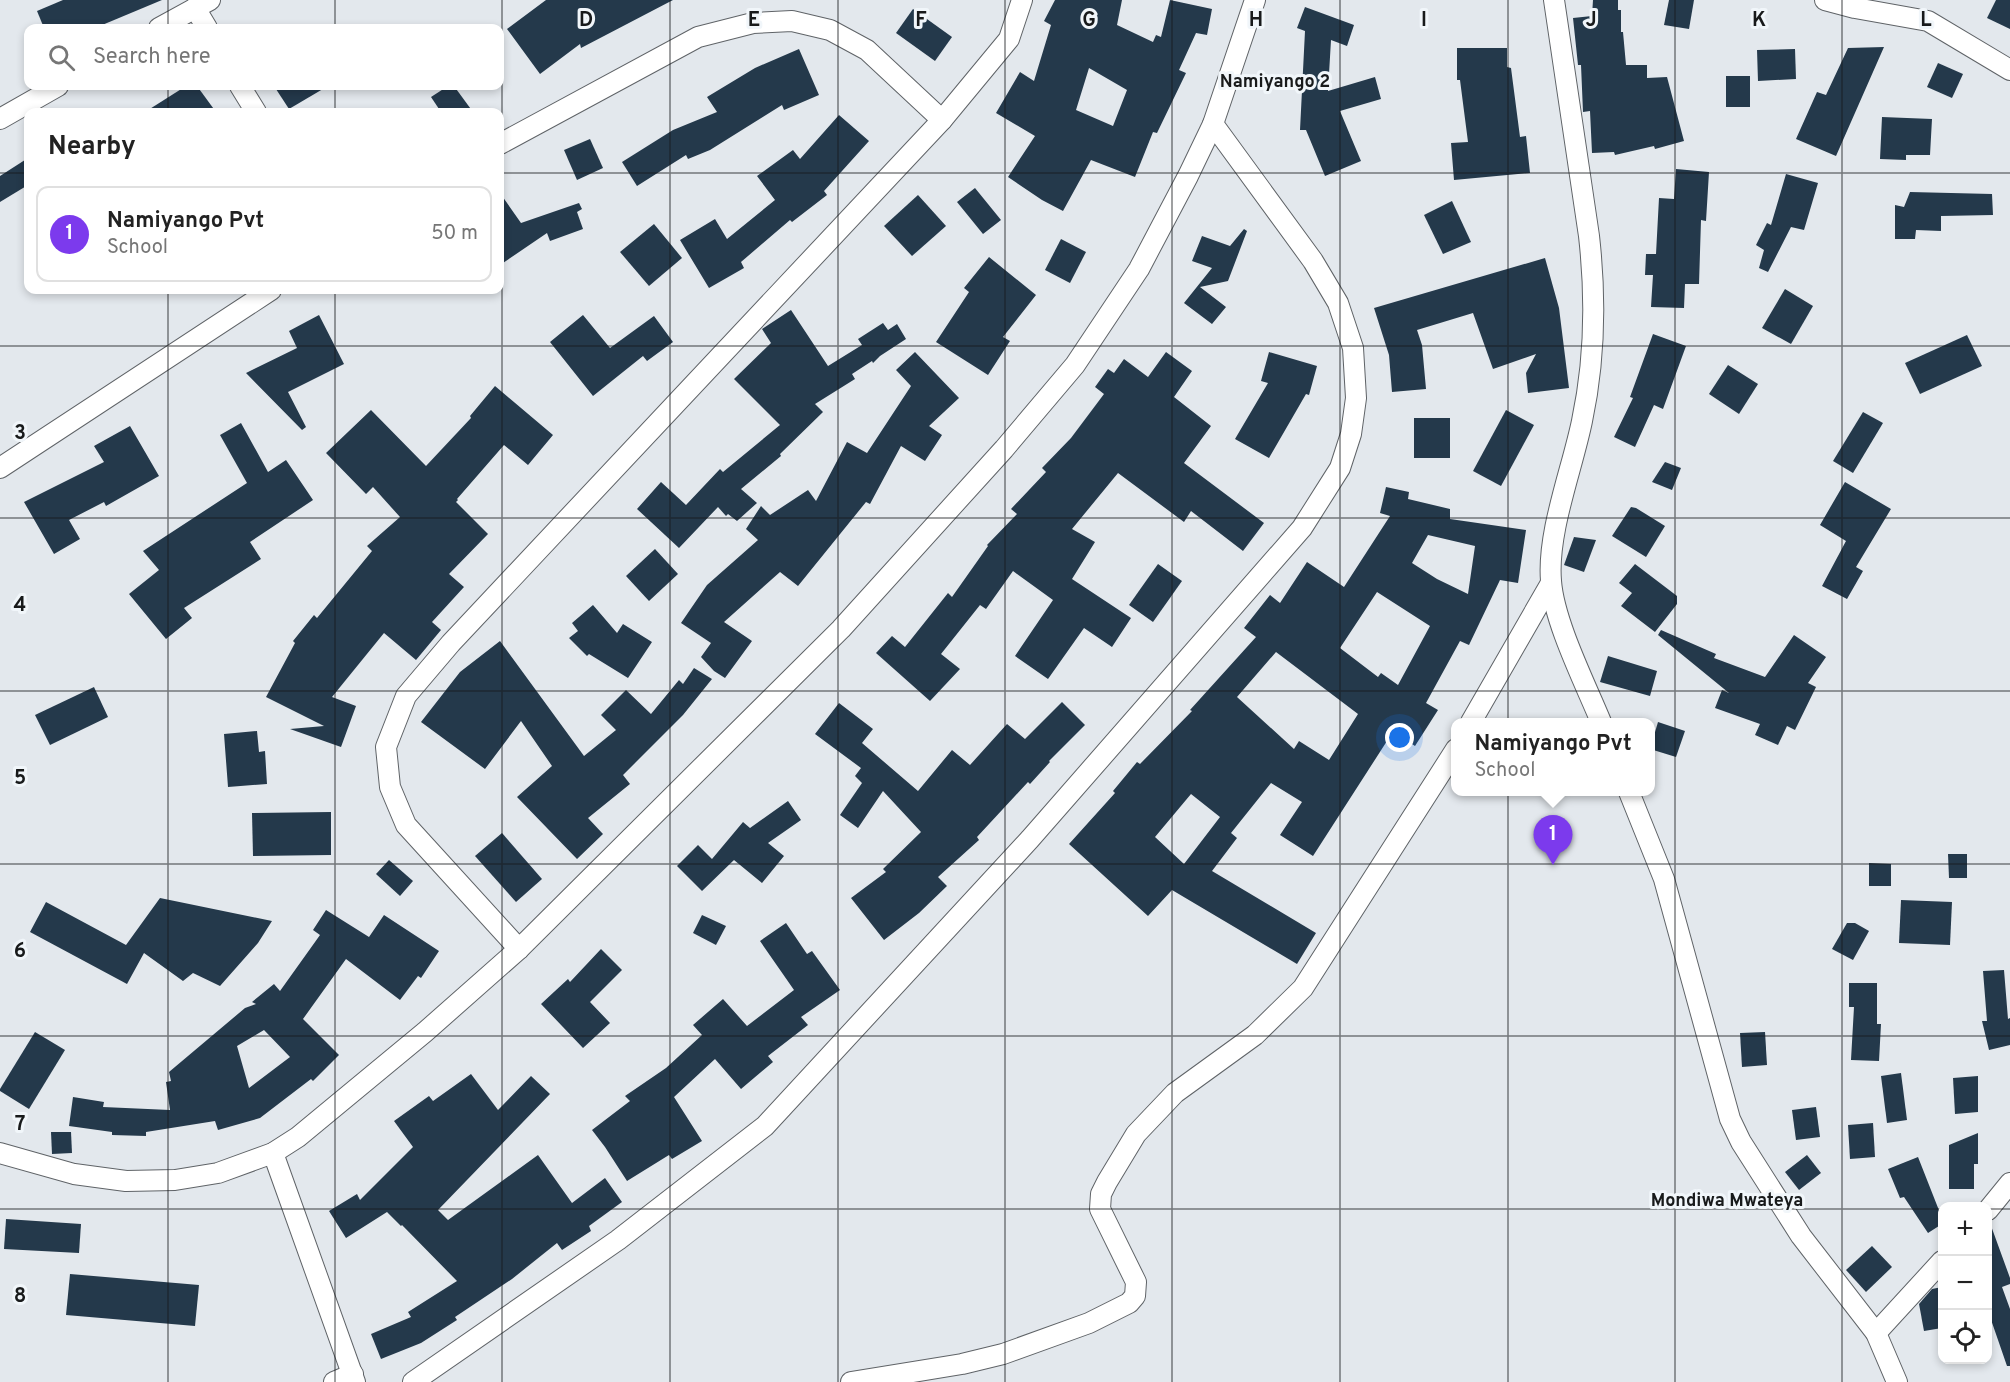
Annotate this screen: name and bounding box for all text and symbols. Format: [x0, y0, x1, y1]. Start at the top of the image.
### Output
text: D [579, 8, 593, 34]
text: E [748, 8, 760, 34]
text: F [915, 8, 927, 34]
text: G [1082, 8, 1096, 34]
text: H [1249, 8, 1263, 34]
text: I [1421, 8, 1427, 34]
text: J [1585, 8, 1597, 34]
text: K [1752, 8, 1766, 34]
text: L [1920, 8, 1932, 34]
search box [24, 24, 504, 90]
icon: search [45, 41, 78, 74]
text: Search here [93, 44, 211, 71]
district label: Namiyango 2 [1220, 71, 1330, 94]
text: Nearby [48, 131, 136, 164]
text: Namiyango Pvt [107, 208, 264, 235]
text: 1 [66, 221, 74, 247]
text: 50 m [431, 221, 478, 247]
text: School [107, 235, 168, 261]
text: 3 [14, 421, 26, 447]
text: 4 [14, 593, 26, 619]
popup [1451, 718, 1655, 796]
your location [1385, 723, 1414, 752]
text: Namiyango Pvt [1474, 731, 1632, 758]
text: School [1474, 758, 1535, 784]
text: 5 [14, 766, 26, 792]
pin: 1 [1534, 816, 1572, 865]
text: 6 [14, 939, 26, 965]
text: 7 [15, 1112, 25, 1138]
district label: Mondiwa Mwateya [1651, 1190, 1803, 1213]
map controls [1938, 1202, 1992, 1364]
button: + [1938, 1202, 1992, 1256]
button: − [1938, 1256, 1992, 1310]
text: 8 [14, 1284, 26, 1310]
button: locate [1938, 1310, 1992, 1364]

